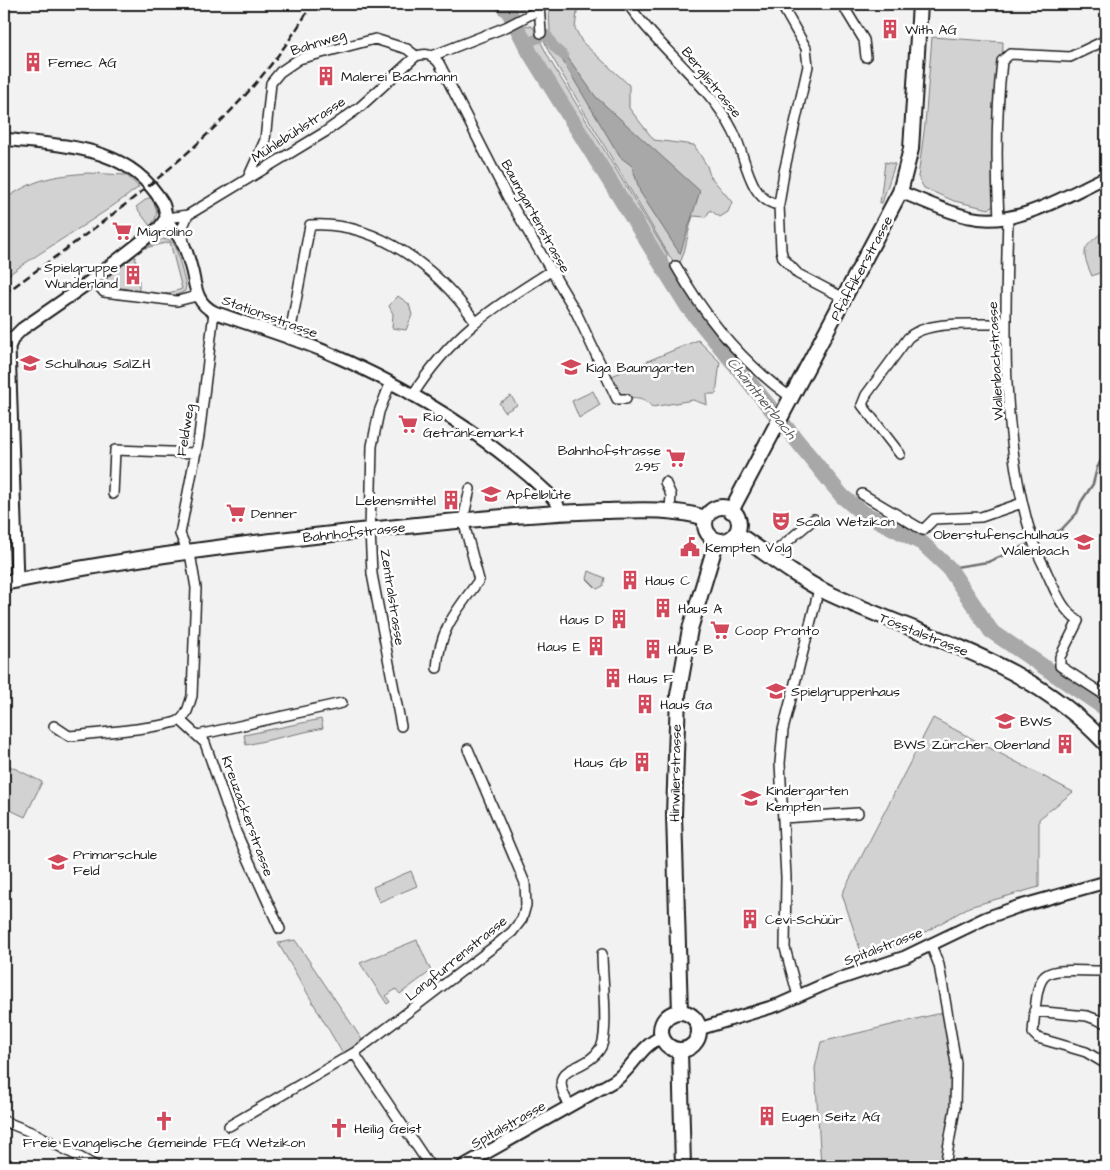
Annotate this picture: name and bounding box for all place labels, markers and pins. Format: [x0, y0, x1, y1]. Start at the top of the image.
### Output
building icon: With AG [879, 18, 901, 40]
place label: With AG [905, 20, 957, 40]
building icon: Femec AG [22, 51, 44, 73]
place label: Femec AG [48, 53, 117, 73]
building icon: Malerei Bachmann [315, 65, 337, 87]
place label: Malerei Bachmann [341, 67, 457, 87]
supermarket icon: Migrolino [111, 220, 133, 242]
place label: Migrolino [137, 222, 193, 242]
place label: Spielgruppe Wunderland [44, 258, 118, 294]
building icon: Spielgruppe Wunderland [122, 264, 144, 286]
school or university icon: Schulhaus SalZH [19, 352, 41, 374]
place label: Schulhaus SalZH [45, 354, 151, 374]
school or university icon: Kiga Baumgarten [560, 356, 582, 378]
place label: Kiga Baumgarten [586, 358, 694, 378]
place label: Rio Getränkemarkt [423, 407, 524, 443]
supermarket icon: Rio Getränkemarkt [397, 413, 419, 435]
place label: Bahnhofstrasse 295 [558, 441, 661, 477]
supermarket icon: Bahnhofstrasse 295 [665, 447, 687, 469]
school or university icon: Apfelblüte [480, 483, 502, 505]
place label: Apfelblüte [506, 485, 572, 505]
building icon: Lebensmittel [440, 489, 462, 511]
place label: Lebensmittel [355, 491, 436, 511]
supermarket icon: Denner [225, 502, 247, 524]
place label: Denner [251, 504, 297, 524]
theatre icon: Scala Wetzikon [770, 510, 792, 532]
place label: Scala Wetzikon [796, 512, 895, 532]
place label: Oberstufenschulhaus Walenbach [933, 525, 1069, 561]
school or university icon: Oberstufenschulhaus Walenbach [1073, 531, 1095, 553]
public building icon: Kempten Volg [679, 536, 701, 558]
place label: Kempten Volg [705, 538, 792, 558]
building icon: Haus C [619, 569, 641, 591]
place label: Haus C [645, 571, 690, 591]
building icon: Haus A [652, 597, 674, 619]
place label: Haus A [678, 599, 722, 619]
building icon: Haus D [608, 608, 630, 630]
place label: Haus D [560, 610, 604, 630]
supermarket icon: Coop Pronto [709, 619, 731, 641]
place label: Coop Pronto [735, 621, 819, 641]
building icon: Haus E [585, 635, 607, 657]
place label: Haus E [537, 637, 582, 657]
building icon: Haus B [642, 638, 664, 660]
place label: Haus B [668, 640, 713, 660]
building icon: Haus F [602, 667, 624, 689]
place label: Haus F [628, 669, 673, 689]
school or university icon: Spielgruppenhaus [765, 680, 787, 702]
place label: Spielgruppenhaus [791, 682, 900, 702]
building icon: Haus Ga [634, 693, 656, 715]
place label: Haus Ga [660, 695, 712, 715]
school or university icon: BWS [994, 710, 1016, 732]
place label: BWS [1020, 712, 1052, 732]
building icon: BWS Zürcher Oberland [1054, 733, 1076, 755]
place label: BWS Zürcher Oberland [894, 735, 1050, 755]
building icon: Haus Gb [631, 751, 653, 773]
place label: Haus Gb [574, 753, 627, 773]
place label: Kindergarten Kempten [766, 781, 848, 817]
school or university icon: Kindergarten Kempten [740, 787, 762, 809]
place label: Primarschule Feld [73, 845, 158, 881]
school or university icon: Primarschule Feld [47, 851, 69, 873]
building icon: Cevi-Schüür [739, 908, 761, 930]
place label: Cevi-Schüür [765, 910, 843, 930]
building icon: Eugen Seitz AG [756, 1105, 778, 1127]
place label: Eugen Seitz AG [782, 1107, 881, 1127]
church icon: Freie Evangelische Gemeinde FEG Wetzikon [153, 1110, 175, 1132]
church icon: Heilig Geist [328, 1117, 350, 1139]
place label: Heilig Geist [354, 1119, 422, 1139]
place label: Freie Evangelische Gemeinde FEG Wetzikon [23, 1133, 305, 1153]

